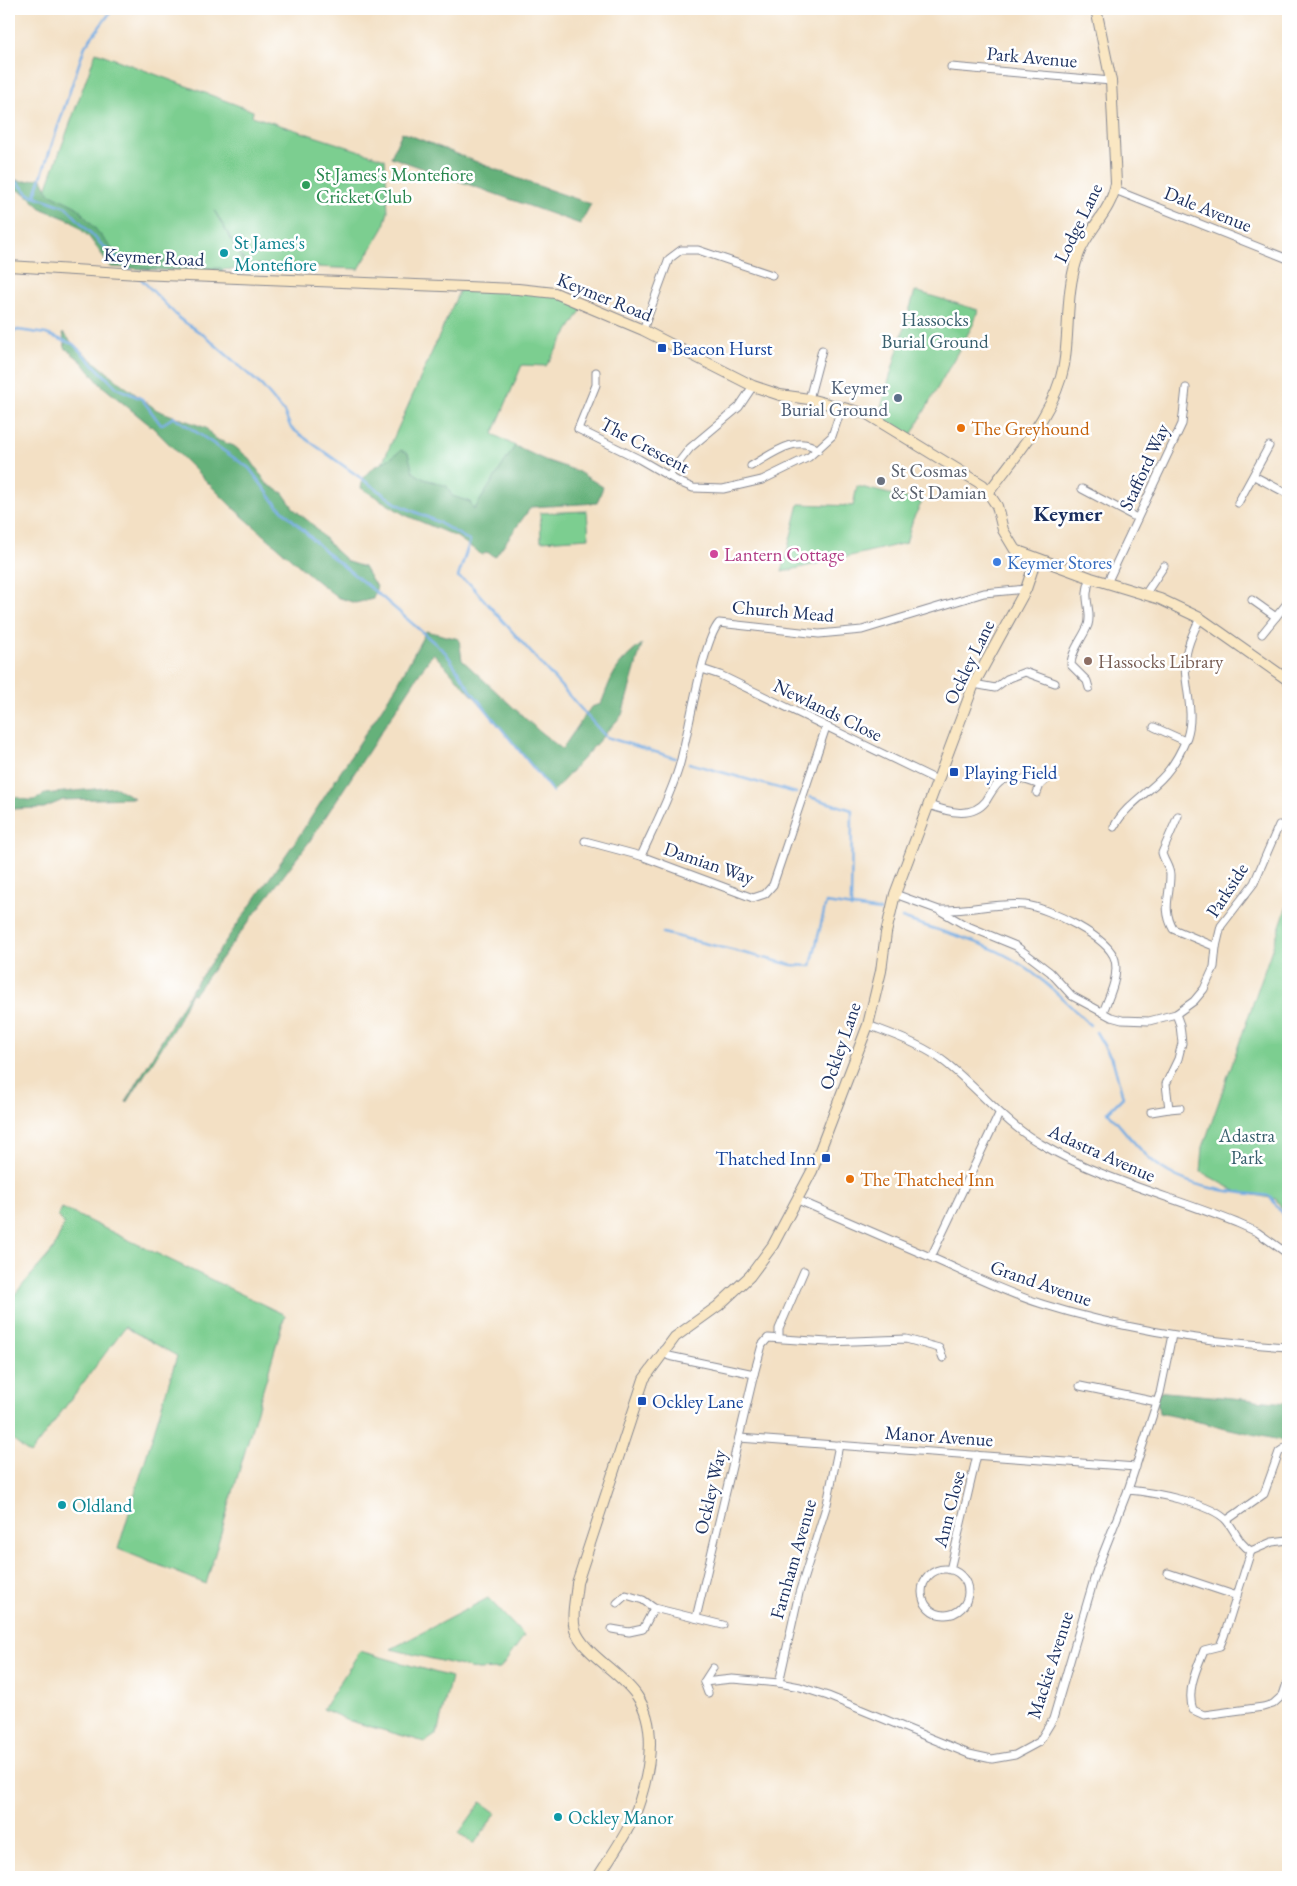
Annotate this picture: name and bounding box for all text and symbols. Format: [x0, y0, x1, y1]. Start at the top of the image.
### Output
street label: Park Avenue [986, 41, 1078, 73]
place label: St James's Montefiore Cricket Club [316, 162, 473, 209]
marker: St James's Montefiore Cricket Club [300, 179, 312, 191]
street label: Lodge Lane [1048, 179, 1108, 267]
street label: Dale Avenue [1161, 180, 1255, 238]
place label: St James's Montefiore [234, 230, 317, 277]
street label: Keymer Road [103, 242, 205, 272]
marker: St James's Montefiore [218, 247, 230, 259]
street label: Keymer Road [554, 267, 657, 328]
park label: Hassocks Burial Ground [881, 307, 989, 354]
place label: Beacon Hurst [672, 336, 773, 361]
marker: Beacon Hurst [656, 342, 668, 354]
place label: Keymer Burial Ground [781, 375, 889, 422]
marker: Keymer Burial Ground [892, 392, 904, 404]
street label: The Crescent [596, 411, 694, 479]
place label: The Greyhound [971, 416, 1090, 441]
street label: Stafford Way [1113, 419, 1175, 515]
marker: The Greyhound [955, 422, 967, 434]
place label: St Cosmas & St Damian [891, 458, 987, 505]
marker: St Cosmas & St Damian [875, 475, 887, 487]
district label: Keymer [1034, 500, 1103, 527]
place label: Lantern Cottage [724, 542, 844, 567]
marker: Lantern Cottage [708, 548, 720, 560]
place label: Keymer Stores [1007, 550, 1112, 575]
marker: Keymer Stores [991, 556, 1003, 568]
street label: Church Mead [731, 594, 835, 628]
street label: Ockley Lane [938, 615, 1000, 709]
place label: Hassocks Library [1098, 649, 1224, 674]
marker: Hassocks Library [1082, 655, 1094, 667]
street label: Newlands Close [769, 673, 887, 747]
place label: Playing Field [964, 760, 1058, 785]
marker: Playing Field [948, 766, 960, 778]
street label: Damian Way [660, 836, 758, 890]
street label: Parkside [1200, 858, 1254, 922]
street label: Ockley Lane [813, 999, 867, 1093]
street label: Adastra Avenue [1044, 1118, 1159, 1188]
park label: Adastra Park [1218, 1123, 1276, 1170]
place label: Thatched Inn [715, 1146, 816, 1171]
marker: Thatched Inn [820, 1152, 832, 1164]
place label: The Thatched Inn [860, 1167, 994, 1192]
marker: The Thatched Inn [844, 1173, 856, 1185]
street label: Grand Avenue [987, 1254, 1095, 1312]
place label: Ockley Lane [652, 1389, 743, 1414]
marker: Ockley Lane [636, 1395, 648, 1407]
street label: Manor Avenue [884, 1420, 994, 1452]
street label: Ockley Way [688, 1446, 732, 1537]
street label: Ann Close [927, 1468, 971, 1551]
place label: Oldland [72, 1493, 133, 1518]
street label: Farnham Avenue [764, 1496, 822, 1622]
marker: Oldland [56, 1499, 68, 1511]
street label: Mackie Avenue [1021, 1608, 1079, 1722]
place label: Ockley Manor [568, 1805, 674, 1830]
marker: Ockley Manor [552, 1811, 564, 1823]

